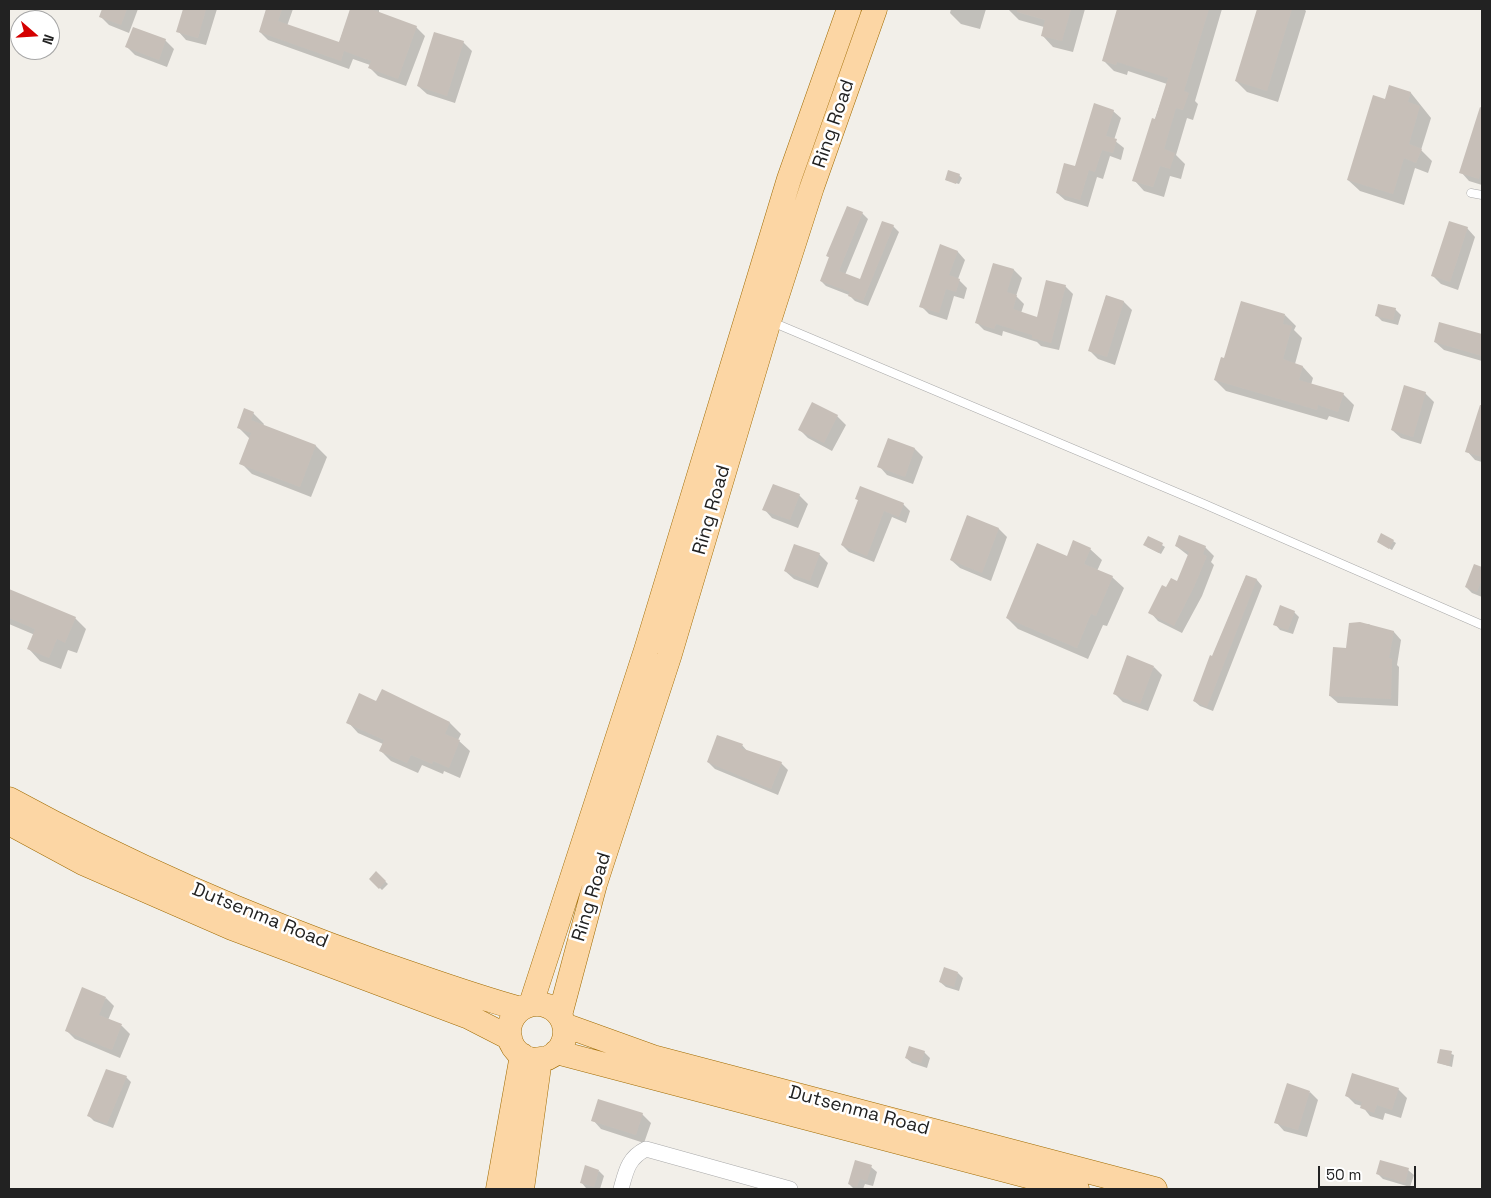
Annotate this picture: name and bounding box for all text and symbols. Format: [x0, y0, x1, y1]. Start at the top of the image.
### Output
north arrow [10, 10, 60, 60]
text: N [38, 32, 58, 47]
street label: Ring Road [808, 77, 860, 171]
street label: Ring Road [688, 463, 736, 557]
street label: Ring Road [568, 850, 616, 944]
street label: Dutsenma Road [189, 878, 331, 954]
street label: Dutsenma Road [786, 1081, 932, 1141]
scale bar [1321, 1156, 1418, 1188]
text: 50 m [1326, 1165, 1361, 1184]

